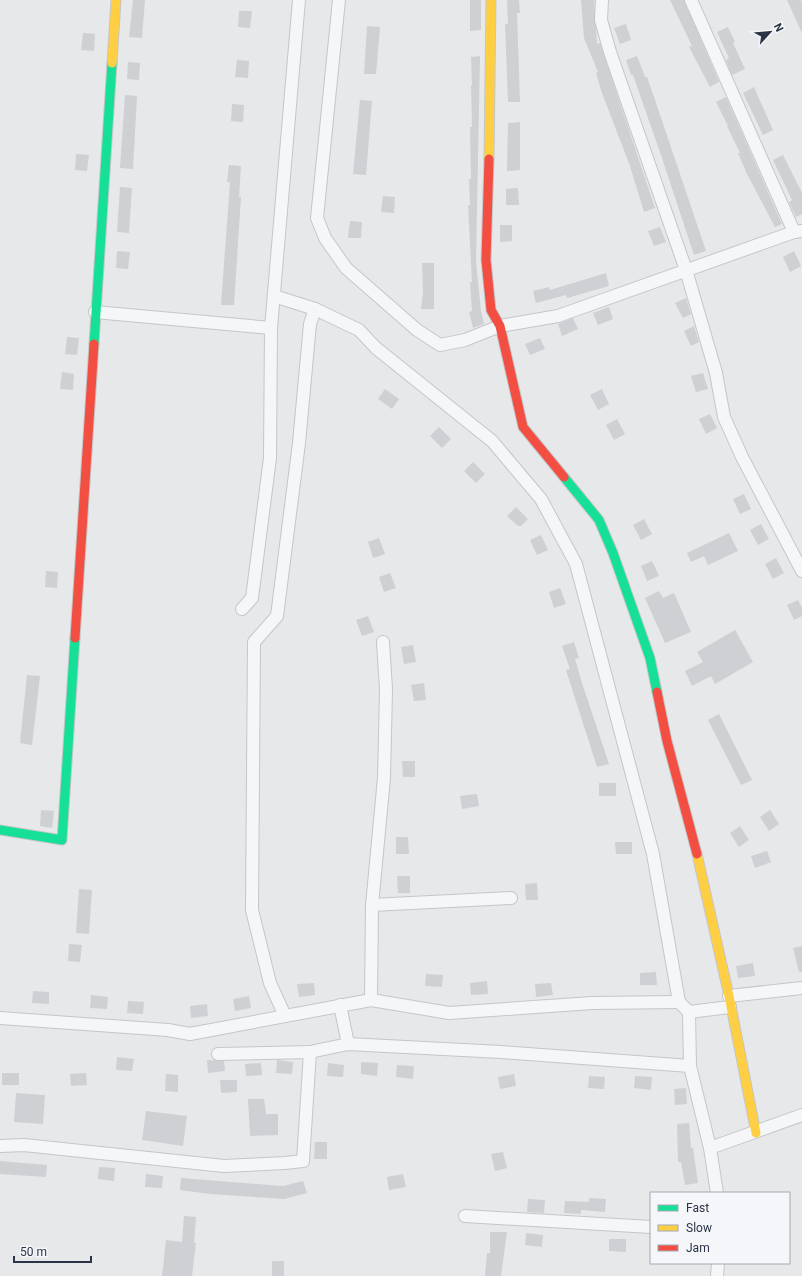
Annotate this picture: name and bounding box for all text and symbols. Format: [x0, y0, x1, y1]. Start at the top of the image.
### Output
north arrow [750, 12, 790, 52]
text: N [771, 21, 786, 34]
legend [650, 1192, 790, 1264]
text: Fast [686, 1201, 709, 1215]
text: Slow [686, 1221, 712, 1235]
scale bar [14, 1238, 91, 1264]
text: Jam [686, 1241, 710, 1255]
text: 50 m [20, 1245, 47, 1259]

